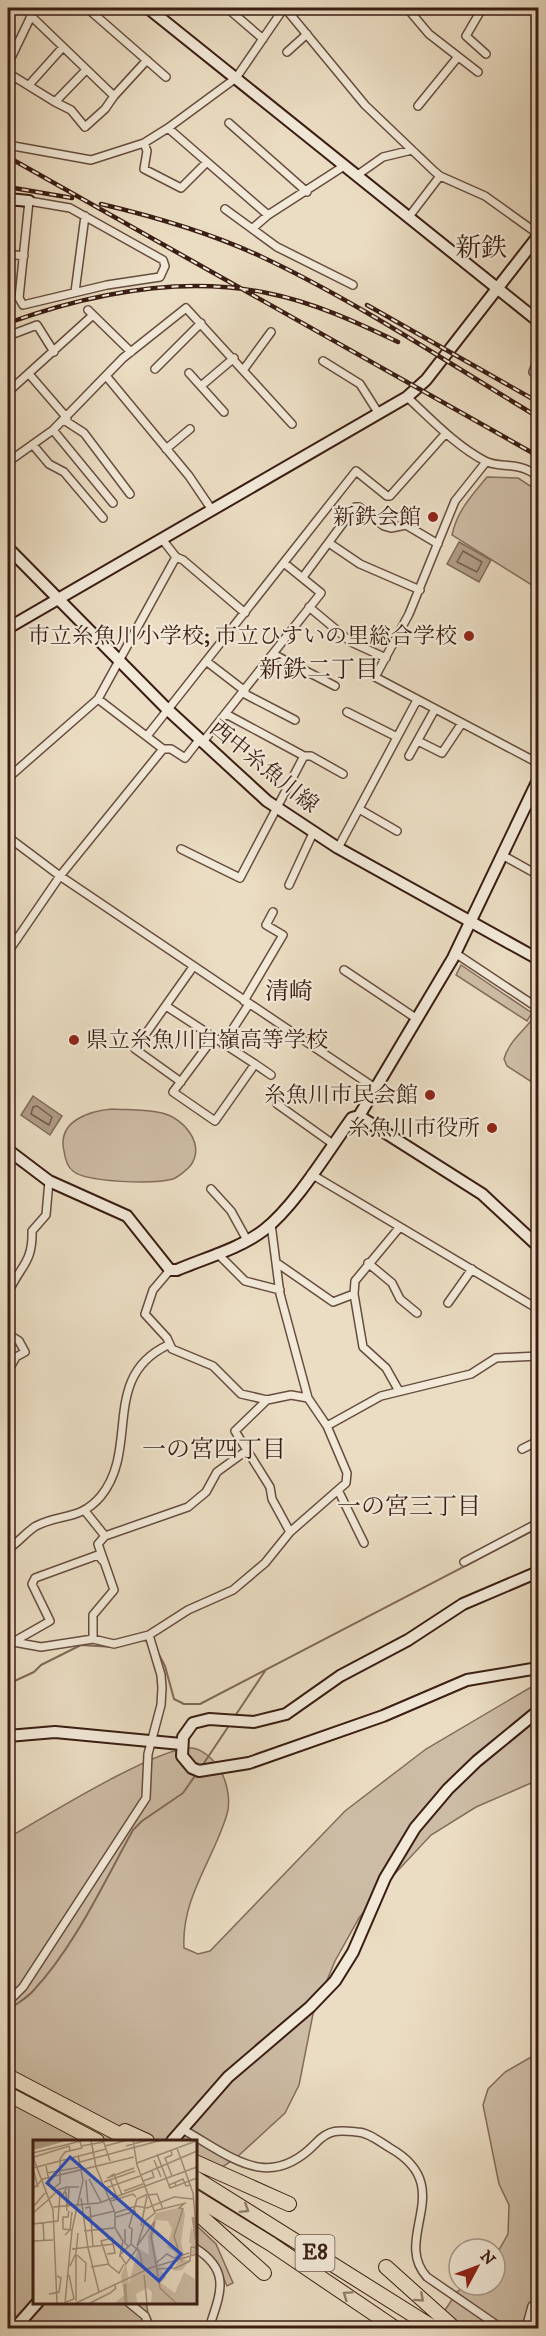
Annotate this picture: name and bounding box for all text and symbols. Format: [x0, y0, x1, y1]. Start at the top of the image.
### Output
district label: 新鉄 [455, 232, 507, 265]
place label: 新鉄会館 [333, 504, 421, 531]
marker: 新鉄会館 [426, 510, 440, 524]
place label: 市立糸魚川小学校; 市立ひすいの里総合学校 [28, 623, 457, 650]
marker: 市立糸魚川小学校; 市立ひすいの里総合学校 [462, 629, 476, 643]
district label: 新鉄二丁目 [259, 655, 379, 685]
street label: 西中糸魚川線 [204, 715, 324, 819]
district label: 清崎 [265, 977, 313, 1007]
place label: 県立糸魚川白嶺高等学校 [86, 1027, 328, 1054]
marker: 県立糸魚川白嶺高等学校 [67, 1033, 81, 1047]
place label: 糸魚川市民会館 [264, 1082, 418, 1109]
marker: 糸魚川市民会館 [423, 1088, 437, 1102]
place label: 糸魚川市役所 [348, 1115, 480, 1142]
marker: 糸魚川市役所 [485, 1121, 499, 1135]
district label: 一の宮四丁目 [142, 1435, 286, 1465]
district label: 一の宮三丁目 [337, 1492, 481, 1522]
inset map [33, 2140, 196, 2303]
one-way arrow [239, 2202, 249, 2214]
road number: E8 [296, 2235, 334, 2271]
north arrow [447, 2237, 507, 2297]
text: N [476, 2246, 499, 2269]
one-way arrow [343, 2291, 354, 2302]
one-way arrow [413, 2291, 424, 2302]

